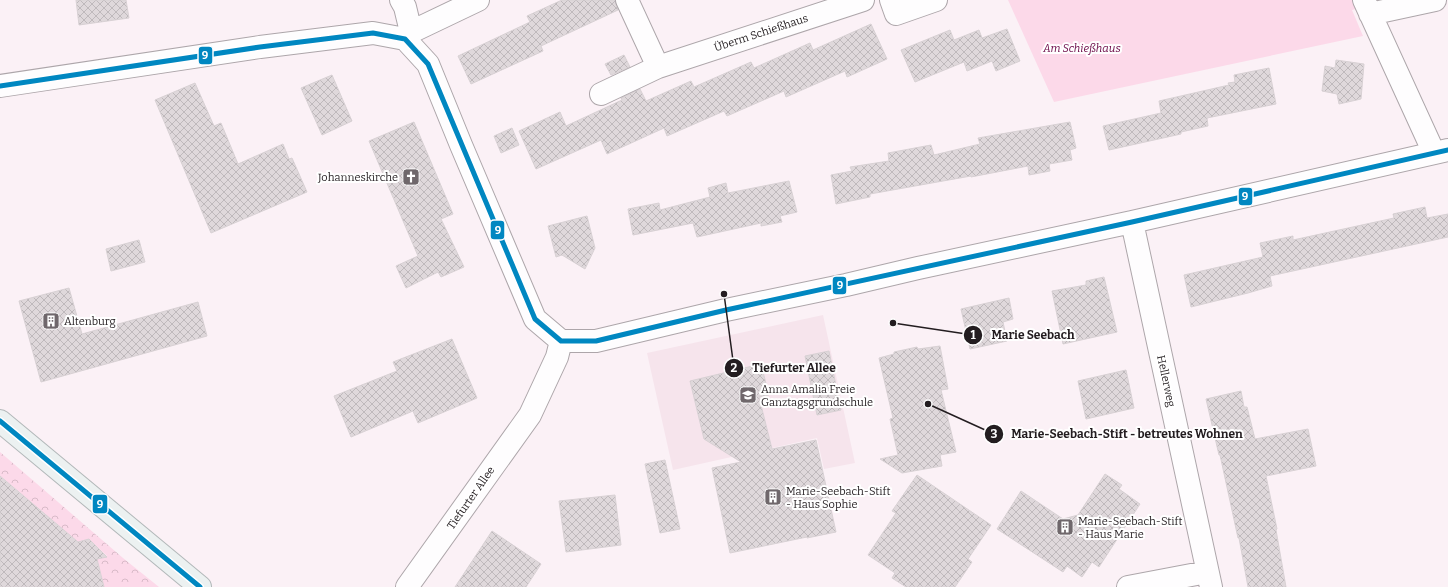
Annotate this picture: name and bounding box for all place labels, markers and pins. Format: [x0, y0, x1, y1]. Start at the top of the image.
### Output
church icon: Johanneskirche [401, 167, 421, 187]
place label: Johanneskirche [317, 171, 398, 184]
building icon: Altenburg [41, 311, 61, 331]
place label: Altenburg [64, 315, 116, 328]
callout: Marie Seebach [963, 323, 1082, 347]
callout: Tiefurter Allee [724, 356, 843, 380]
place label: Anna Amalia Freie Ganztagsgrundschule [761, 383, 873, 409]
school or university icon: Anna Amalia Freie Ganztagsgrundschule [738, 385, 758, 405]
callout: Marie-Seebach-Stift - betreutes Wohnen [984, 422, 1251, 446]
place label: Marie-Seebach-Stift - Haus Sophie [786, 485, 891, 511]
building icon: Marie-Seebach-Stift - Haus Sophie [763, 487, 783, 507]
place label: Marie-Seebach-Stift - Haus Marie [1078, 515, 1183, 541]
building icon: Marie-Seebach-Stift - Haus Marie [1055, 517, 1075, 537]

